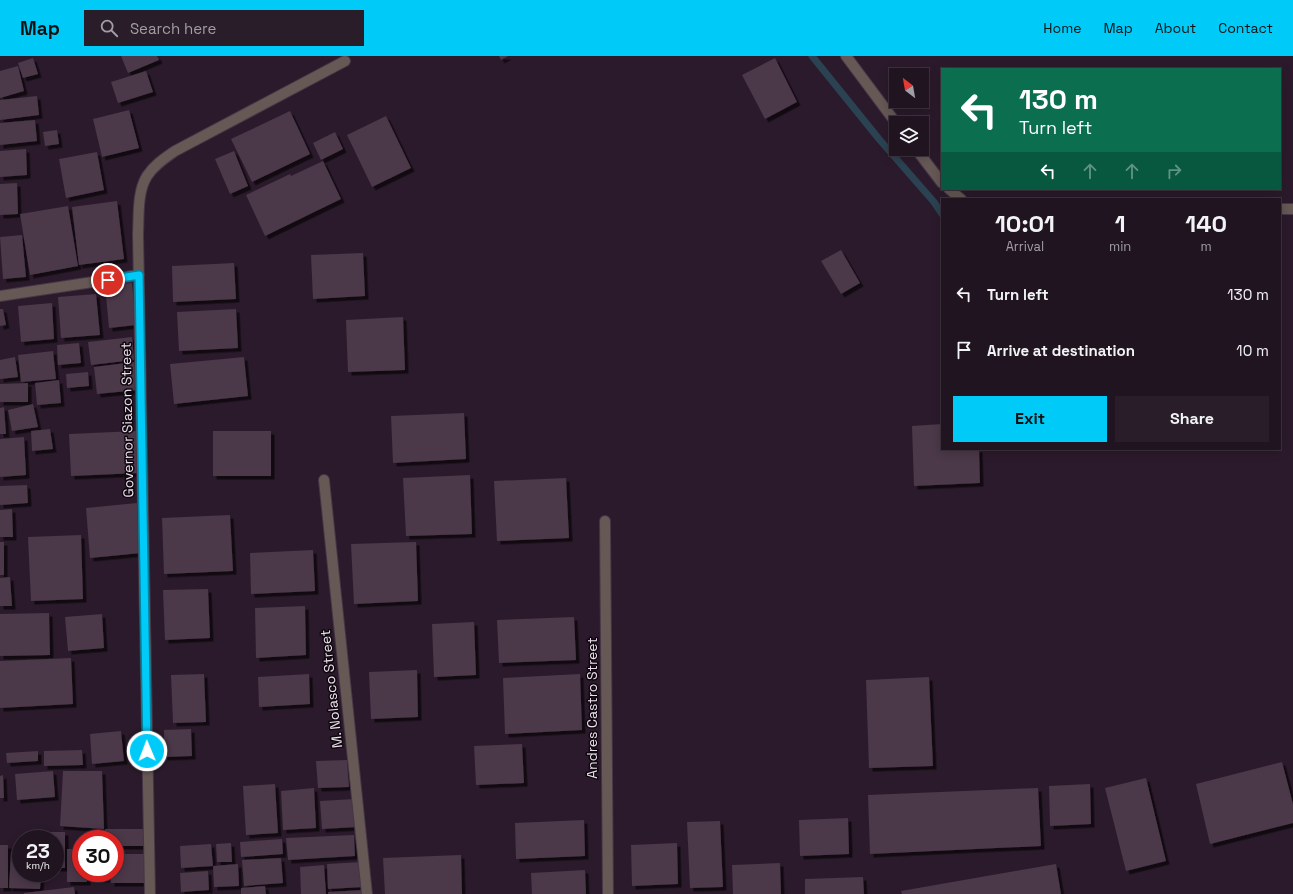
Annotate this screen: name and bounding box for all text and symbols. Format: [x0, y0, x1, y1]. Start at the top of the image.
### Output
search box [84, 10, 364, 46]
text: Map [20, 16, 60, 41]
icon: search [98, 17, 120, 39]
text: Search here [130, 19, 216, 38]
text: Home [1043, 19, 1081, 37]
text: Map [1103, 19, 1133, 37]
text: About [1155, 19, 1196, 37]
text: Contact [1218, 19, 1273, 37]
north arrow [889, 68, 929, 108]
map controls [889, 68, 929, 156]
text: 130 m [1019, 81, 1098, 117]
icon: left [953, 84, 1005, 136]
button: layers [889, 116, 929, 156]
text: Turn left [1019, 116, 1092, 139]
icon: left [1037, 160, 1059, 182]
icon: ahead [1079, 160, 1101, 182]
icon: ahead [1121, 160, 1143, 182]
icon: right [1163, 160, 1185, 182]
text: 10:01 [995, 208, 1055, 239]
text: 1 [1115, 208, 1126, 239]
text: 140 [1185, 208, 1227, 239]
text: Arrival [1006, 238, 1044, 255]
text: min [1109, 238, 1131, 255]
text: m [1201, 238, 1212, 255]
pin [91, 263, 125, 297]
icon: arrive [97, 269, 119, 291]
icon: left [953, 283, 975, 305]
text: Turn left [987, 285, 1049, 304]
text: 130 m [1227, 285, 1269, 304]
icon: arrive [953, 339, 975, 361]
text: Arrive at destination [987, 341, 1135, 360]
text: 10 m [1236, 341, 1269, 360]
street label: Governor Siazon Street [117, 342, 137, 498]
button: Exit [953, 396, 1107, 442]
button: Share [1115, 396, 1269, 442]
street label: M. Nolasco Street [316, 629, 346, 749]
street label: Andres Castro Street [583, 637, 601, 779]
position arrow [126, 730, 168, 772]
speed limit sign: 30 [72, 830, 124, 882]
text: 23 [26, 838, 50, 864]
text: km/h [26, 859, 50, 872]

